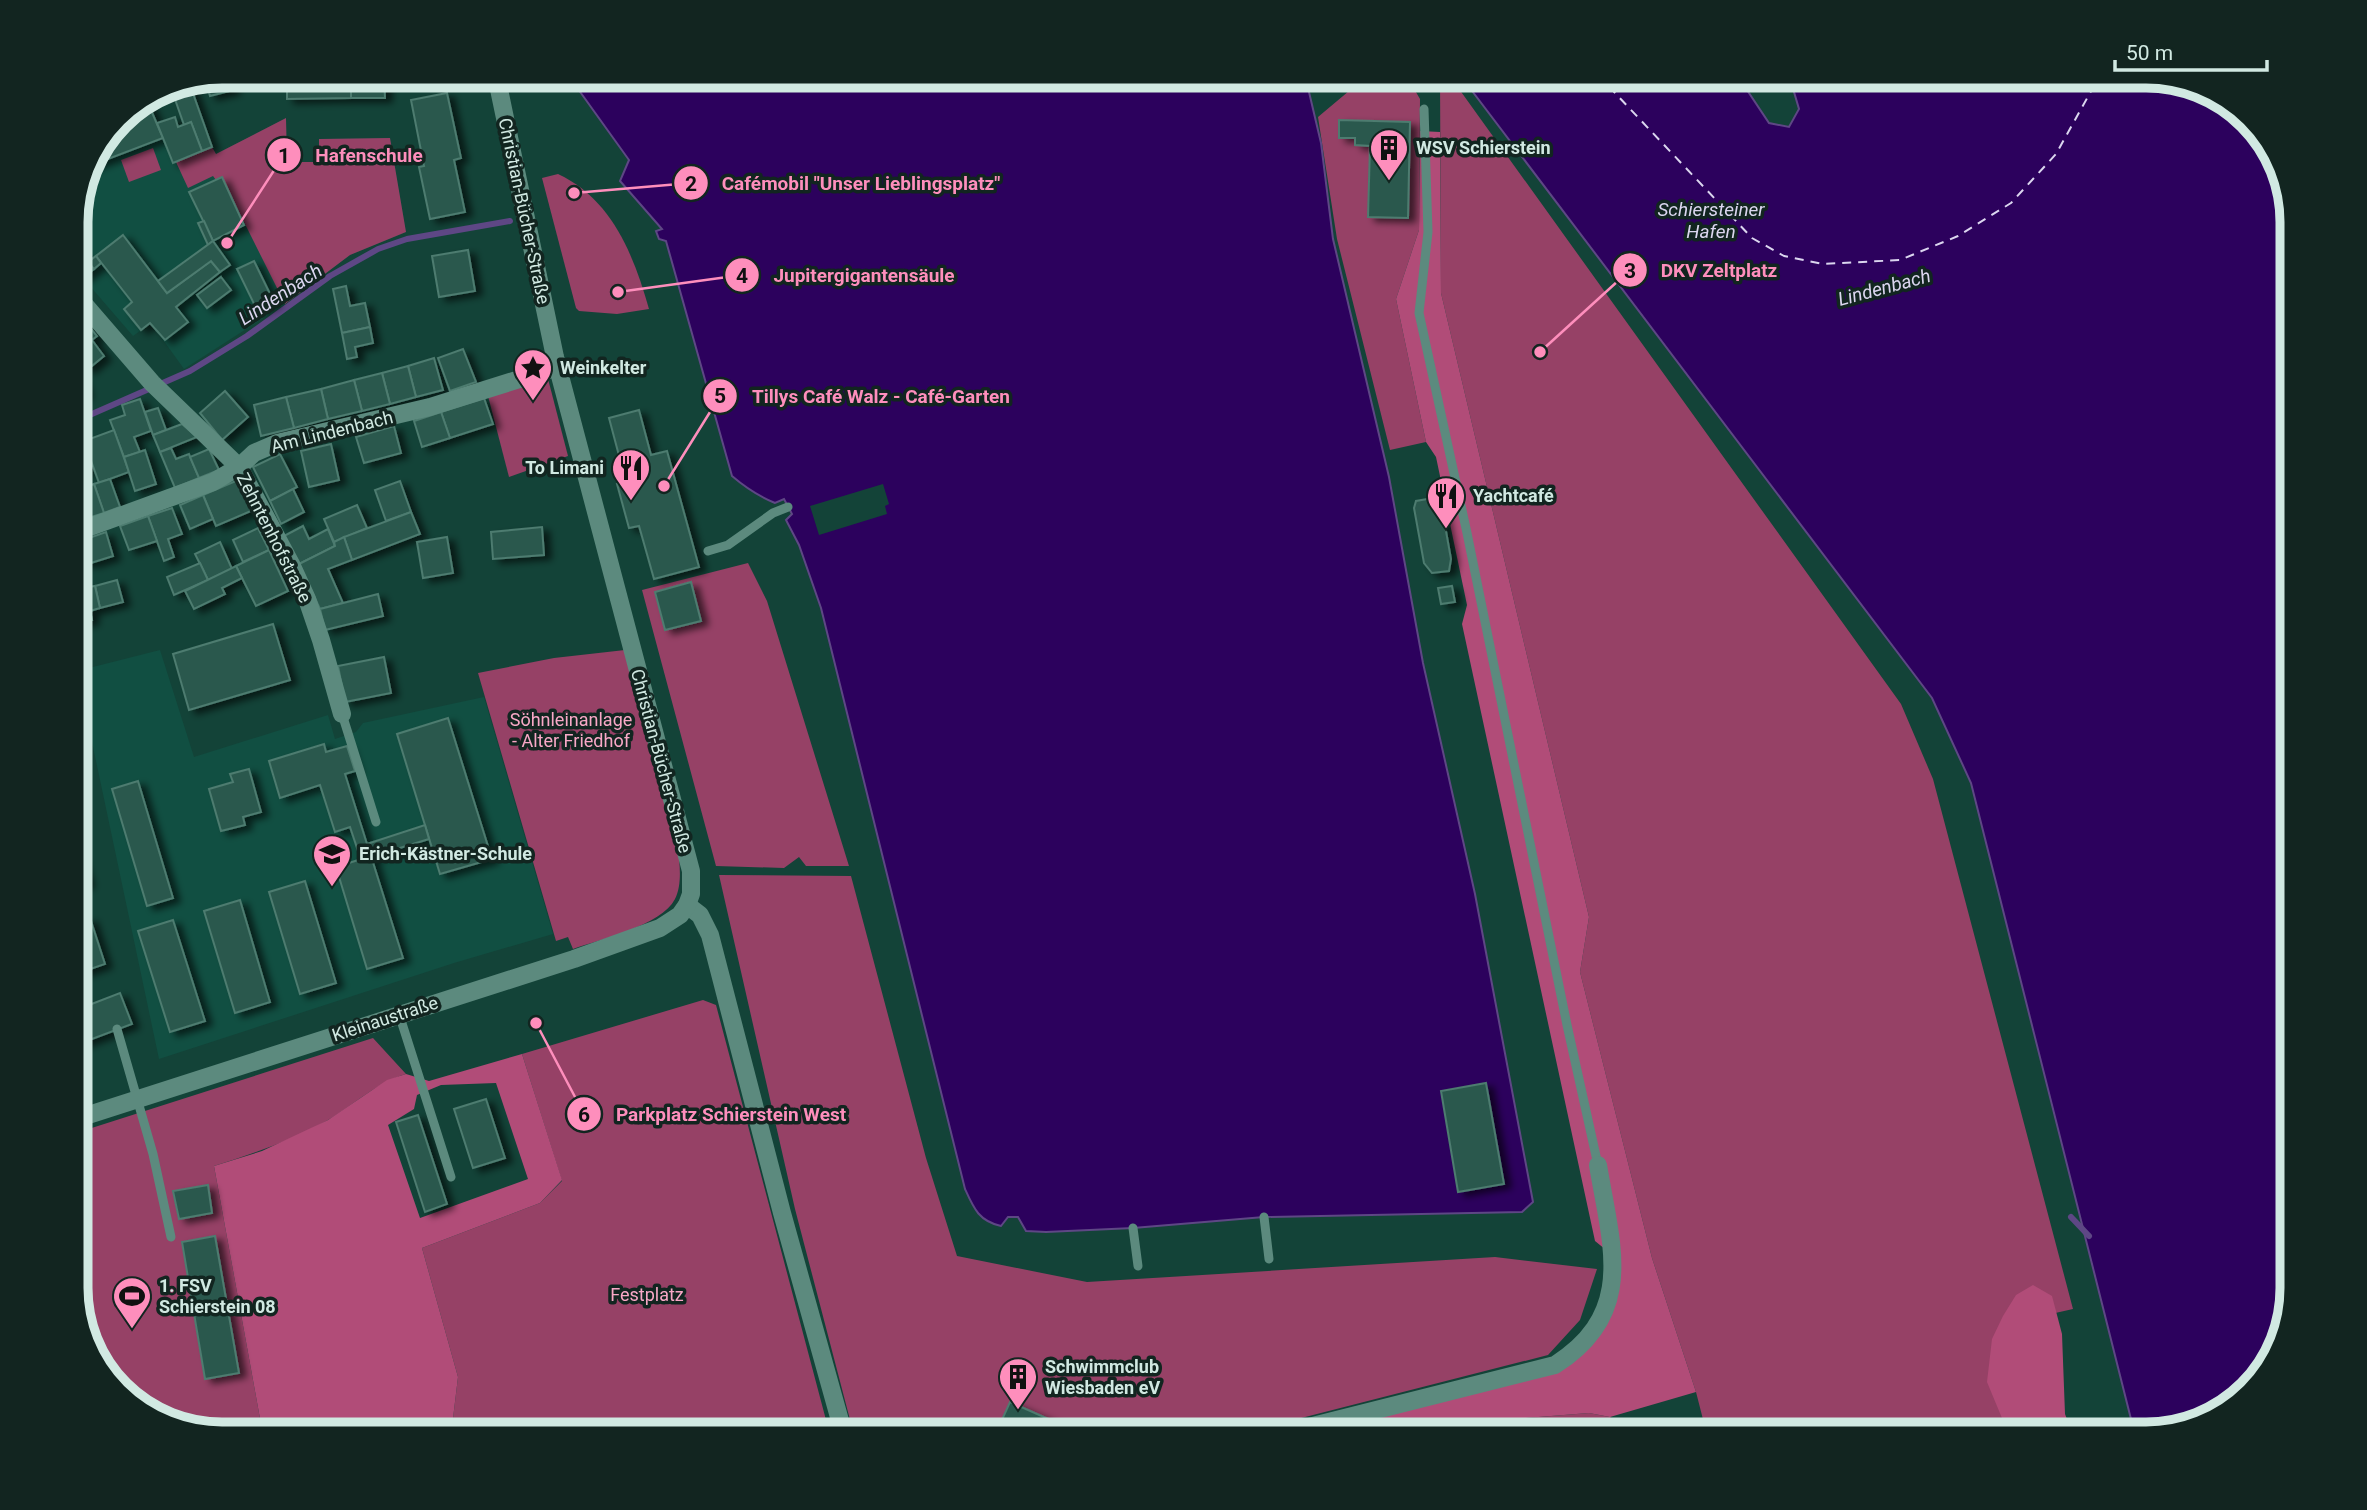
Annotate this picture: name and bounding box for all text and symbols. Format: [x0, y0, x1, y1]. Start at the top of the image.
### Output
scale bar [2115, 28, 2267, 72]
text: 50 m [2126, 41, 2173, 65]
street label: Christian-Bücher-Straße [494, 116, 554, 306]
building icon: WSV Schierstein [1368, 127, 1410, 182]
callout: Hafenschule [266, 135, 437, 175]
place label: WSV Schierstein [1416, 137, 1551, 158]
text: 1 [278, 144, 290, 168]
text: Hafenschule [315, 144, 423, 167]
callout: Cafémobil "Unser Lieblingsplatz" [673, 163, 1015, 203]
text: 2 [685, 172, 697, 196]
text: Cafémobil "Unser Lieblingsplatz" [722, 172, 1000, 195]
water label: Schiersteiner Hafen [1657, 198, 1765, 243]
callout: DKV Zeltplatz [1612, 250, 1792, 290]
callout: Jupitergigantensäule [725, 255, 969, 295]
water label: Lindenbach [234, 259, 326, 330]
text: 3 [1624, 259, 1636, 283]
text: DKV Zeltplatz [1661, 259, 1778, 282]
text: 4 [736, 264, 748, 288]
text: Jupitergigantensäule [773, 264, 955, 287]
water label: Lindenbach [1835, 264, 1933, 311]
place icon: Weinkelter [512, 347, 554, 402]
place label: Weinkelter [560, 357, 647, 378]
callout: Tillys Café Walz - Café-Garten [703, 376, 1024, 416]
text: 5 [714, 384, 726, 408]
text: Tillys Café Walz - Café-Garten [752, 385, 1010, 408]
street label: Am Lindenbach [269, 406, 395, 457]
restaurant icon: To Limani [610, 447, 652, 502]
place label: To Limani [525, 457, 604, 478]
street label: Zehntenhofstraße [233, 469, 316, 606]
restaurant icon: Yachtcafé [1425, 475, 1467, 530]
place label: Yachtcafé [1473, 485, 1554, 506]
street label: Christian-Bücher-Straße [627, 666, 696, 855]
park label: Söhnleinanlage - Alter Friedhof [510, 709, 632, 751]
school or university icon: Erich-Kästner-Schule [311, 833, 353, 888]
place label: Erich-Kästner-Schule [359, 843, 532, 864]
street label: Kleinaustraße [329, 992, 441, 1046]
callout: Parkplatz Schierstein West [566, 1094, 860, 1134]
text: 6 [578, 1103, 590, 1127]
text: Parkplatz Schierstein West [616, 1103, 847, 1126]
sports icon: 1. FSV Schierstein 08 [111, 1275, 153, 1330]
place label: 1. FSV Schierstein 08 [159, 1275, 276, 1317]
park label: Festplatz [610, 1284, 684, 1305]
building icon: Schwimmclub Wiesbaden eV [997, 1356, 1039, 1411]
place label: Schwimmclub Wiesbaden eV [1045, 1356, 1160, 1398]

